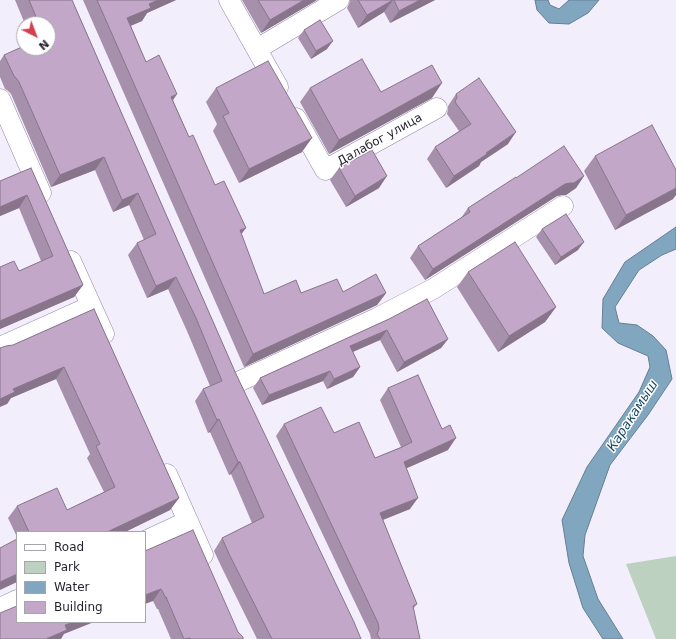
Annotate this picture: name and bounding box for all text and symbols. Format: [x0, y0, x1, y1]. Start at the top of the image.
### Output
north arrow [16, 16, 56, 56]
text: N [36, 37, 51, 52]
street label: Далабог улица [335, 111, 425, 169]
water label: Каракамыш [604, 378, 662, 454]
legend [16, 531, 146, 623]
text: Road [54, 540, 84, 554]
text: Park [54, 560, 80, 574]
text: Water [54, 580, 89, 594]
text: Building [54, 600, 103, 614]

